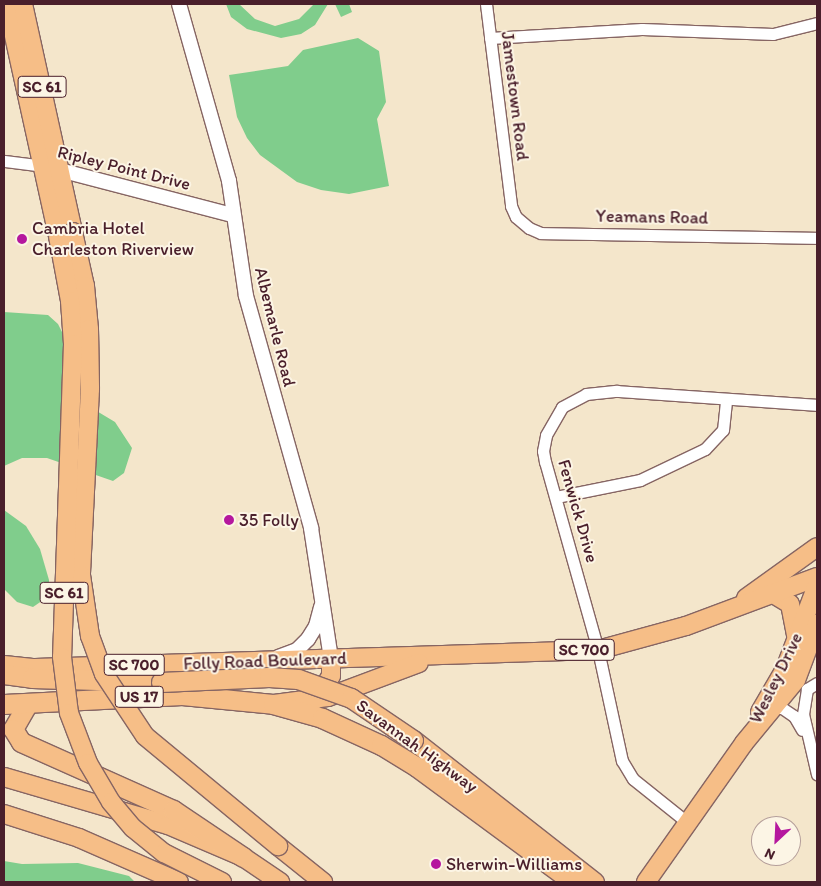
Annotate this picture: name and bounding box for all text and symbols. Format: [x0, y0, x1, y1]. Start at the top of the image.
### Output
street label: Jamestown Road [496, 30, 534, 162]
road number: SC 61 [17, 74, 67, 100]
street label: Ripley Point Drive [55, 141, 193, 195]
street label: Yeamans Road [595, 205, 709, 229]
place label: Cambria Hotel Charleston Riverview [32, 218, 194, 260]
marker: Cambria Hotel Charleston Riverview [16, 233, 28, 245]
street label: Albemarle Road [250, 265, 300, 389]
street label: Fenwick Drive [553, 457, 603, 565]
place label: 35 Folly [239, 509, 299, 531]
marker: 35 Folly [223, 514, 235, 526]
road number: SC 61 [39, 580, 89, 606]
street label: Wesley Drive [745, 629, 807, 727]
road number: SC 700 [553, 636, 615, 664]
street label: Folly Road Boulevard [183, 647, 347, 675]
road number: SC 700 [103, 652, 165, 678]
road number: US 17 [114, 684, 164, 710]
street label: Savannah Highway [352, 695, 482, 797]
north arrow [751, 816, 801, 866]
text: N [762, 844, 778, 864]
place label: Sherwin-Williams [446, 853, 582, 875]
marker: Sherwin-Williams [430, 858, 442, 870]

